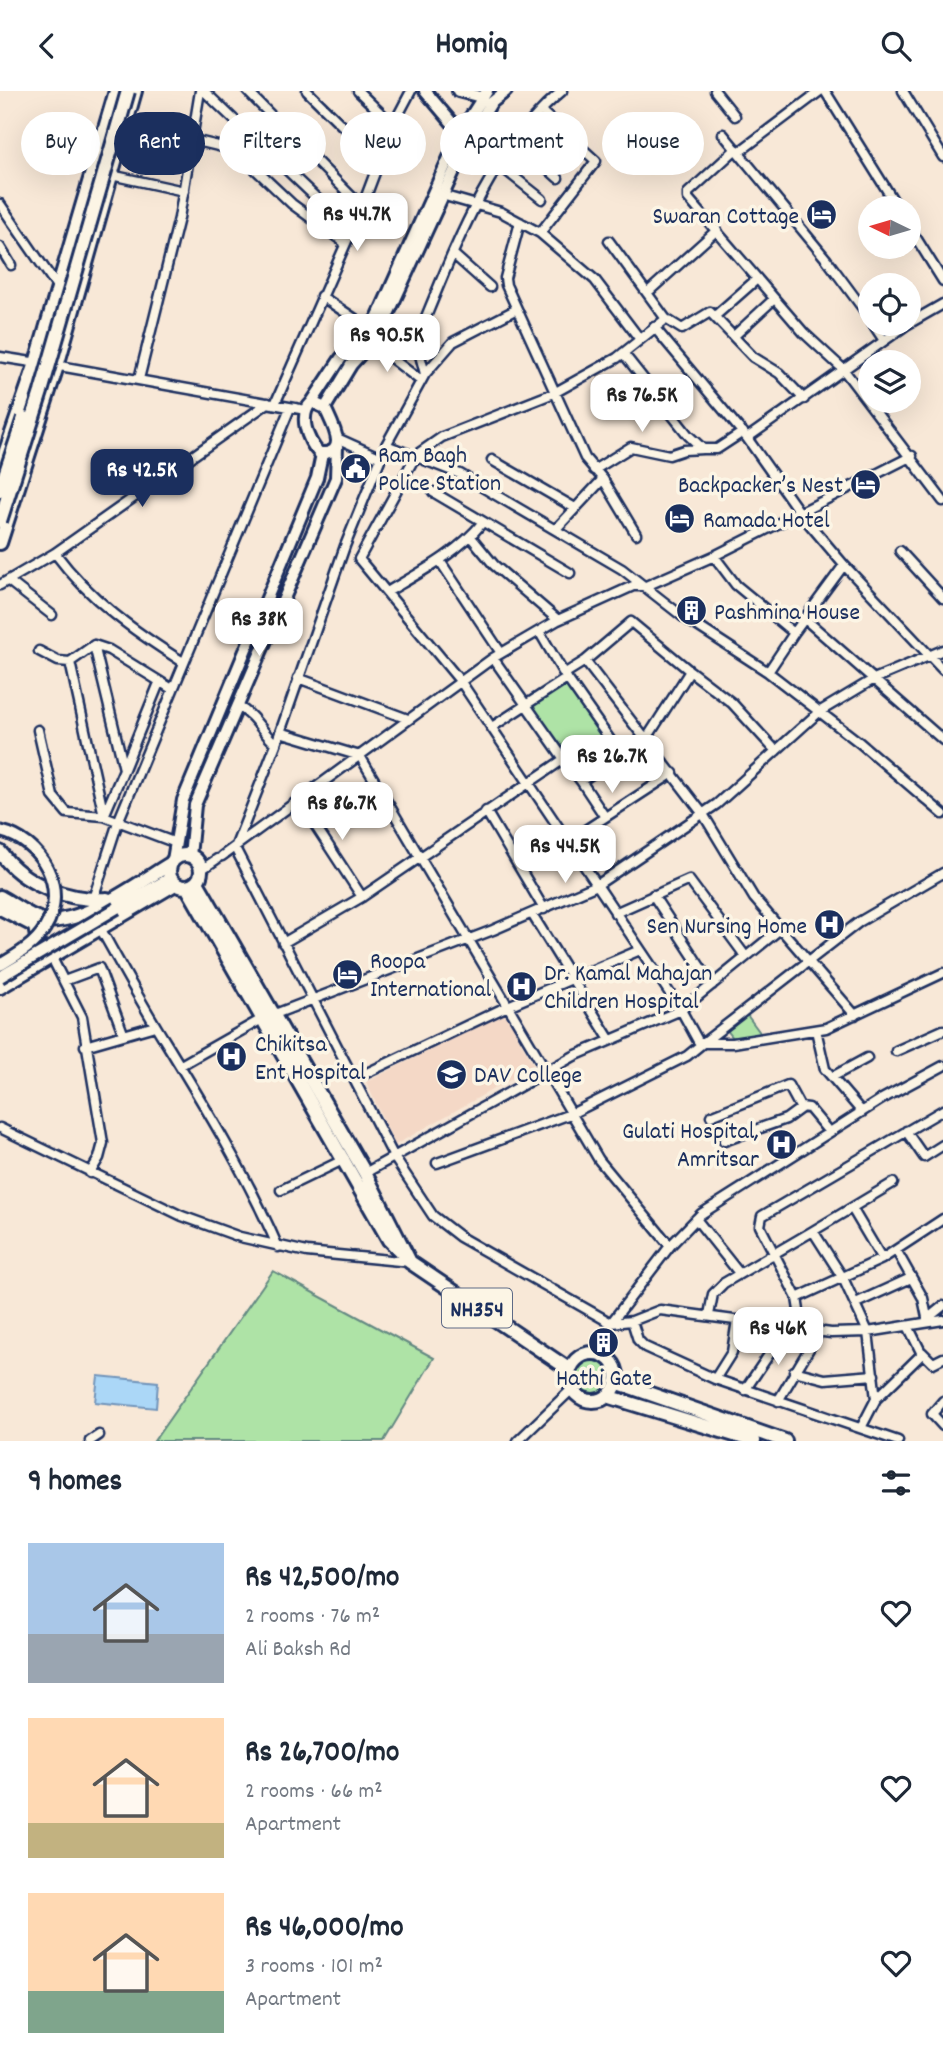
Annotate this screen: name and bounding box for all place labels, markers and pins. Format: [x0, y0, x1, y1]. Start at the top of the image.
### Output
pin: Rs 44.7K [285, 193, 429, 253]
hotel icon: Swaran Cottage [805, 198, 839, 232]
place label: Swaran Cottage [652, 201, 799, 235]
pin: Rs 90.5K [315, 315, 459, 374]
pin: Rs 76.5K [570, 375, 714, 434]
place label: Ram Bagh Police Station [378, 440, 501, 502]
pin: Rs 42.5K [70, 449, 214, 509]
public building icon: Ram Bagh Police Station [338, 451, 372, 485]
hotel icon: Backpacker’s Nest [849, 467, 883, 501]
place label: Backpacker’s Nest [678, 470, 843, 504]
hotel icon: Ramada Hotel [663, 502, 697, 536]
place label: Ramada Hotel [703, 505, 830, 539]
building icon: Pashmina House [674, 594, 708, 628]
place label: Pashmina House [714, 597, 860, 631]
pin: Rs 38K [202, 599, 316, 658]
pin: Rs 26.7K [540, 735, 684, 795]
pin: Rs 86.7K [270, 783, 414, 842]
pin: Rs 44.5K [493, 825, 637, 885]
hospital icon: Sen Nursing Home [813, 908, 847, 942]
place label: Sen Nursing Home [647, 911, 807, 945]
place label: Roopa International [370, 946, 491, 1008]
hotel icon: Roopa International [330, 957, 364, 991]
place label: Dr. Kamal Mahajan Children Hospital [544, 958, 712, 1020]
hospital icon: Dr. Kamal Mahajan Children Hospital [504, 969, 538, 1003]
place label: Chikitsa Ent Hospital [255, 1029, 366, 1091]
hospital icon: Chikitsa Ent Hospital [215, 1040, 249, 1074]
school or university icon: DAV College [434, 1057, 468, 1091]
place label: DAV College [474, 1060, 582, 1094]
place label: Gulati Hospital, Amritsar [622, 1116, 759, 1178]
hospital icon: Gulati Hospital, Amritsar [765, 1127, 799, 1161]
pin: Rs 46K [721, 1307, 835, 1367]
building icon: Hathi Gate [587, 1326, 621, 1360]
place label: Hathi Gate [556, 1363, 652, 1397]

